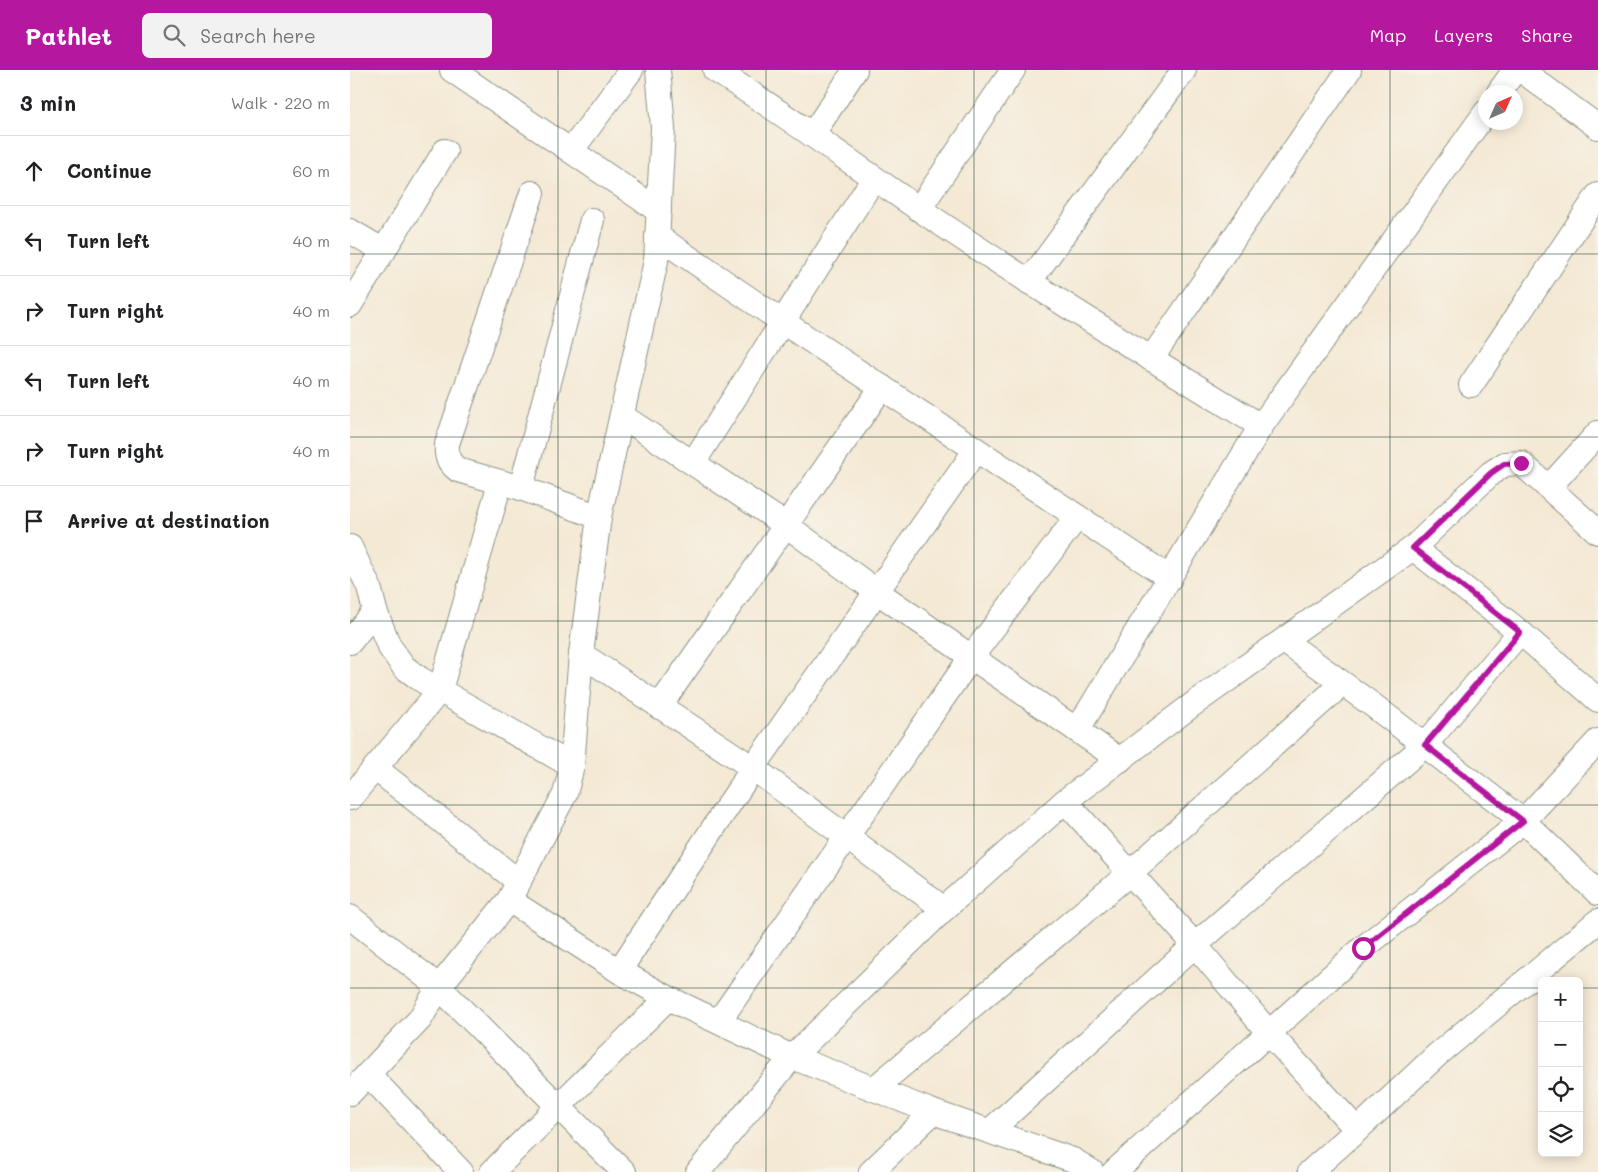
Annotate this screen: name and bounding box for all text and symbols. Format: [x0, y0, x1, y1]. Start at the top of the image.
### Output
search box [142, 13, 492, 58]
text: Pathlet [25, 20, 112, 51]
icon: search [160, 21, 188, 49]
text: Search here [200, 23, 316, 48]
text: Map [1370, 23, 1406, 47]
text: Layers [1434, 23, 1493, 47]
text: Share [1521, 23, 1573, 47]
north arrow [1478, 85, 1523, 130]
text: 3 min [20, 89, 76, 116]
text: Walk · 220 m [231, 92, 330, 113]
icon: ahead [20, 157, 48, 185]
text: Continue [67, 158, 152, 183]
text: 60 m [293, 160, 330, 181]
icon: left [20, 227, 48, 255]
text: Turn left [67, 228, 150, 253]
text: 40 m [293, 230, 330, 251]
icon: right [20, 297, 48, 325]
text: Turn right [67, 298, 164, 323]
text: 40 m [293, 300, 330, 321]
icon: left [20, 367, 48, 395]
text: Turn left [67, 368, 150, 393]
text: 40 m [293, 370, 330, 391]
icon: right [20, 437, 48, 465]
text: Turn right [67, 438, 164, 463]
text: 40 m [293, 440, 330, 461]
route end [1510, 452, 1533, 475]
icon: arrive [20, 507, 48, 535]
text: Arrive at destination [67, 508, 270, 533]
route start [1352, 937, 1375, 960]
map controls [1538, 977, 1583, 1157]
button: + [1538, 977, 1583, 1022]
button: − [1538, 1022, 1583, 1067]
button: locate [1538, 1067, 1583, 1112]
button: layers [1538, 1112, 1583, 1157]

